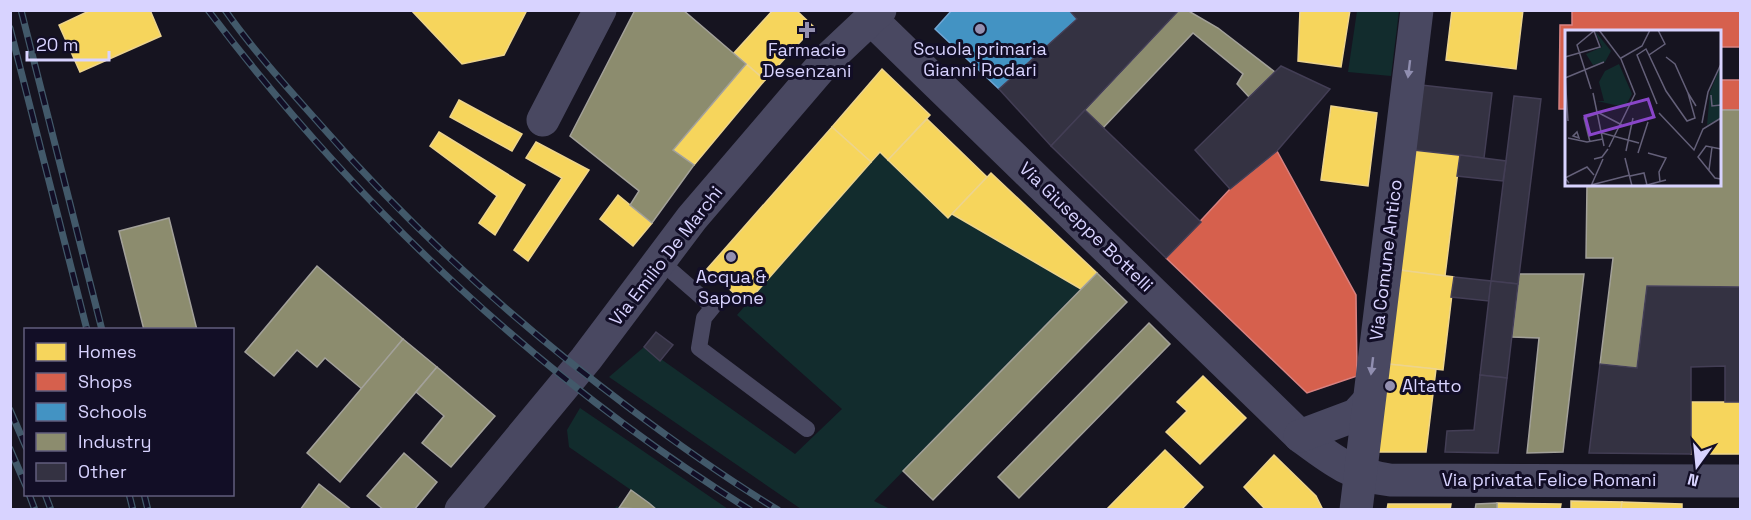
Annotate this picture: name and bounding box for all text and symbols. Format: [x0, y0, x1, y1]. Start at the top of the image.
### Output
marker: Scuola primaria Gianni Rodari [973, 22, 987, 36]
marker: Farmacie Desenzani [800, 23, 814, 37]
scale bar [27, 24, 110, 62]
inset map [1565, 30, 1721, 186]
text: 20 m [36, 33, 79, 56]
place label: Scuola primaria Gianni Rodari [913, 37, 1047, 81]
place label: Farmacie Desenzani [763, 38, 851, 82]
one-way arrow [1405, 59, 1414, 78]
street label: Via Giuseppe Bottelli [1015, 157, 1158, 297]
street label: Via Comune Antico [1364, 178, 1407, 342]
street label: Via Emilio De Marchi [604, 181, 727, 330]
marker: Acqua & Sapone [724, 250, 738, 264]
place label: Acqua & Sapone [696, 265, 766, 309]
legend [24, 328, 234, 496]
text: Homes [78, 340, 137, 363]
one-way arrow [1368, 357, 1377, 376]
text: Shops [78, 370, 132, 393]
place label: Altatto [1402, 374, 1462, 397]
marker: Altatto [1383, 379, 1397, 393]
text: Schools [78, 400, 147, 423]
text: Industry [78, 430, 151, 453]
north arrow [1667, 436, 1727, 496]
text: Other [78, 460, 127, 483]
street label: Via privata Felice Romani [1442, 468, 1656, 491]
text: N [1685, 468, 1701, 492]

